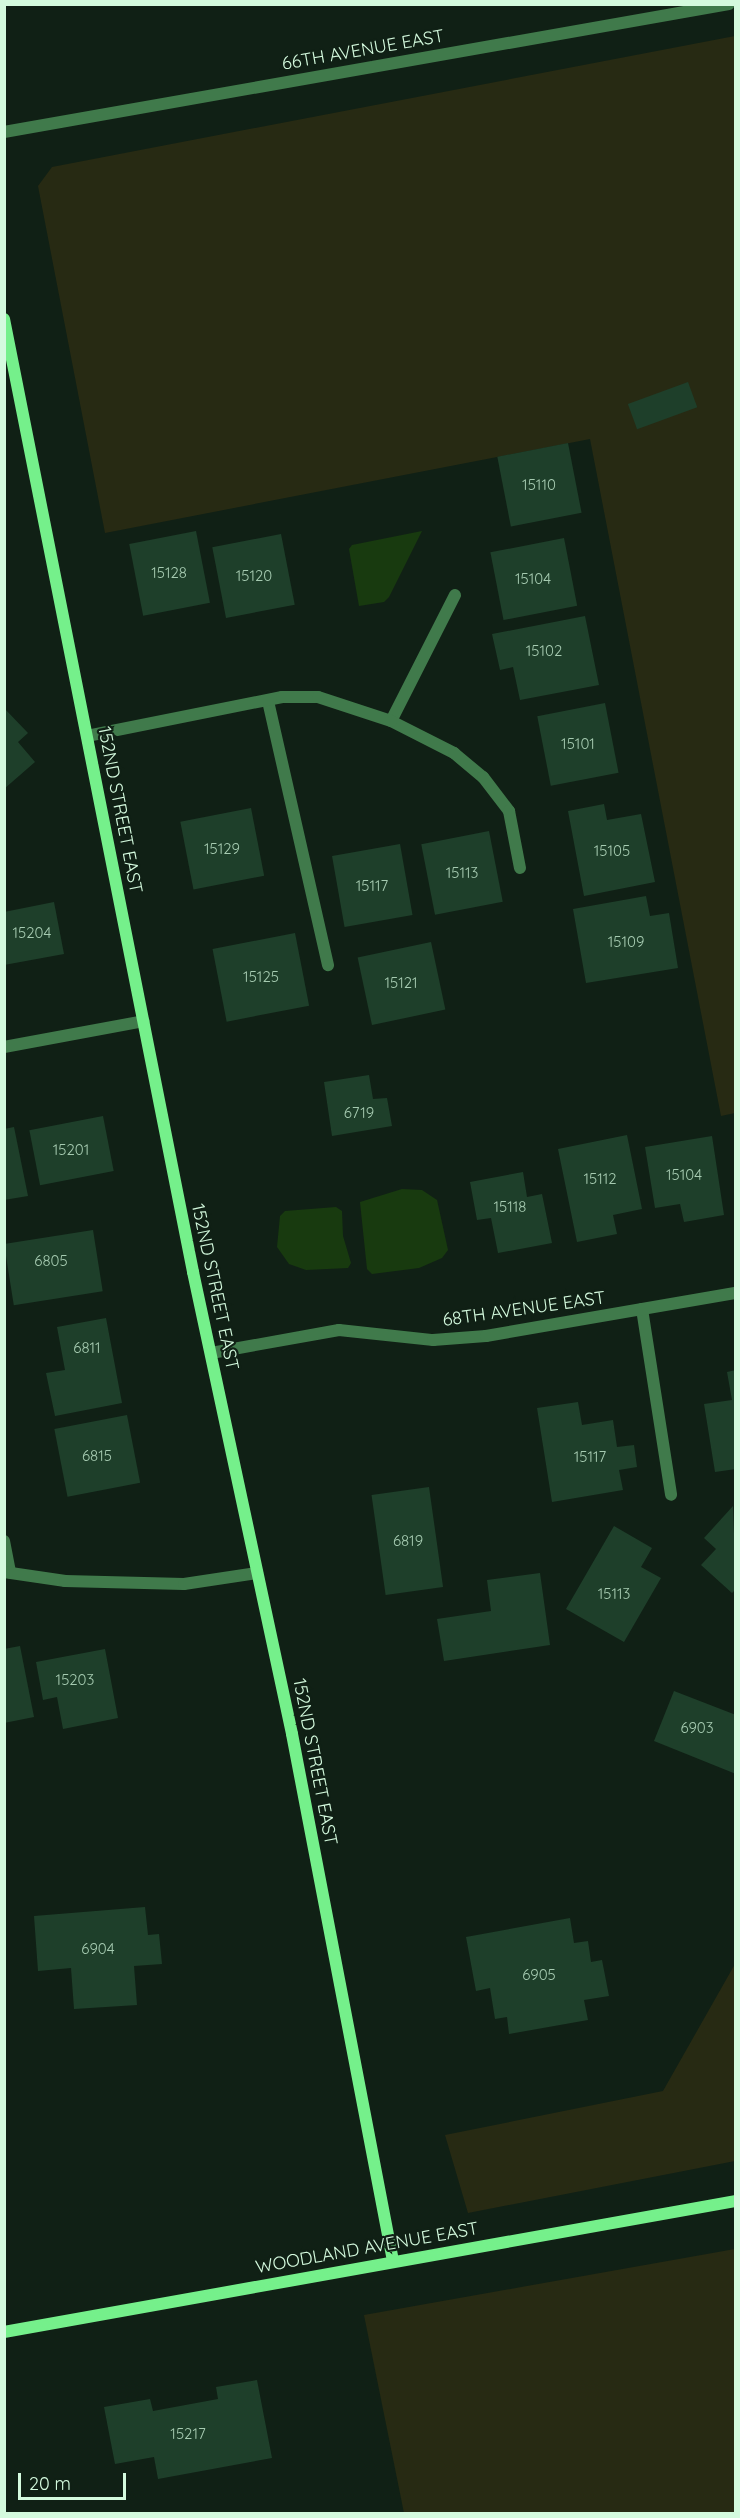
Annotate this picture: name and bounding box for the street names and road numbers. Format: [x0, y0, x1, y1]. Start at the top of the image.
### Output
street label: 66TH AVENUE EAST [280, 25, 446, 75]
street label: 152ND STREET EAST [93, 725, 147, 895]
street label: 152ND STREET EAST [187, 1202, 243, 1372]
street label: 68TH AVENUE EAST [441, 1287, 607, 1331]
street label: 152ND STREET EAST [288, 1677, 342, 1847]
street label: WOODLAND AVENUE EAST [254, 2218, 480, 2278]

